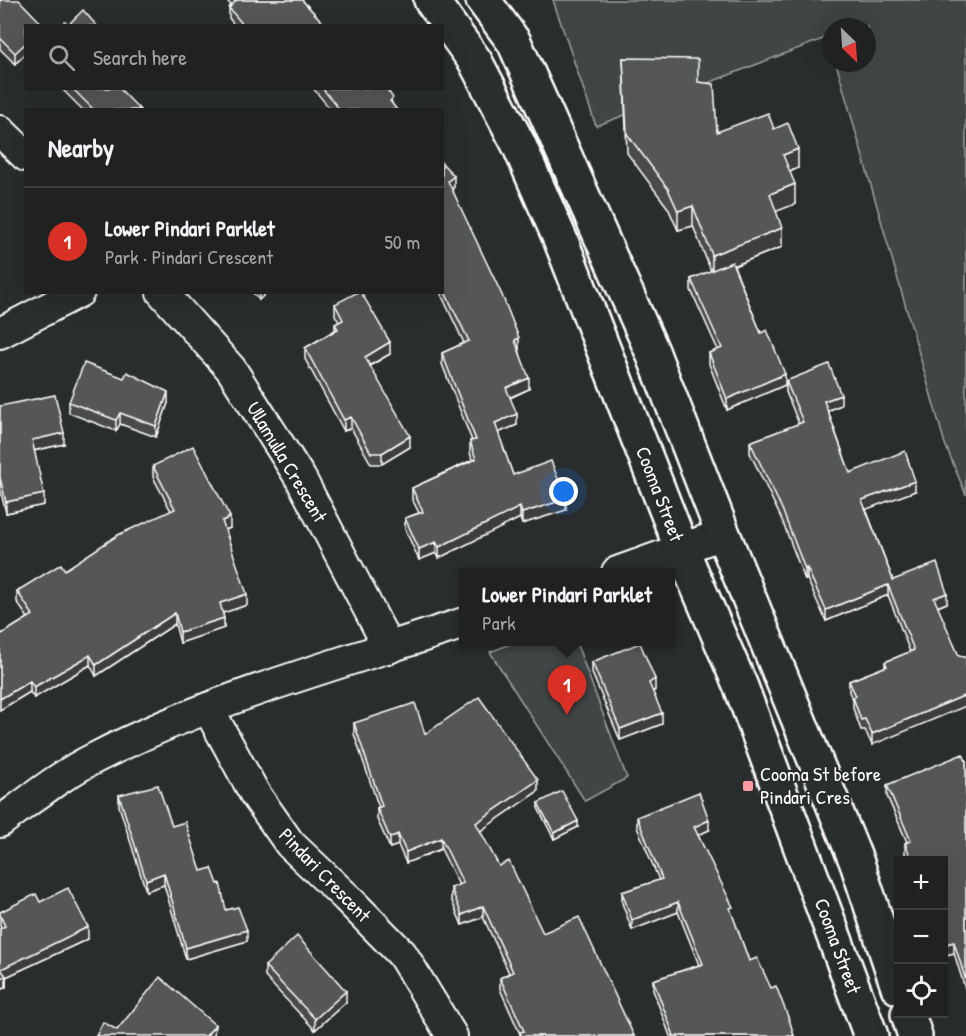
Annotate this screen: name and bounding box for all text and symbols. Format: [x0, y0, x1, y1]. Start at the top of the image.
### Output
north arrow [822, 18, 876, 72]
search box [24, 24, 444, 90]
icon: search [45, 41, 78, 74]
text: Search here [93, 42, 187, 72]
text: Nearby [48, 130, 114, 165]
text: Lower Pindari Parklet [105, 213, 275, 243]
text: 1 [64, 228, 71, 255]
text: 50 m [384, 228, 420, 255]
text: Park · Pindari Crescent [105, 243, 273, 270]
street label: Ullamulla Crescent [241, 396, 335, 528]
street label: Cooma Street [630, 442, 691, 546]
your location [549, 477, 578, 506]
popup [459, 568, 675, 646]
text: Lower Pindari Parklet [482, 579, 652, 609]
text: Park [482, 609, 516, 636]
pin: 1 [548, 666, 586, 715]
place label: Cooma St before Pindari Cres [760, 760, 881, 810]
marker: Cooma St before Pindari Cres [741, 779, 755, 793]
street label: Pindari Crescent [273, 822, 378, 929]
map controls [894, 856, 948, 1018]
button: + [894, 856, 948, 910]
street label: Cooma Street [809, 894, 869, 998]
button: − [894, 910, 948, 964]
button: locate [894, 964, 948, 1018]

